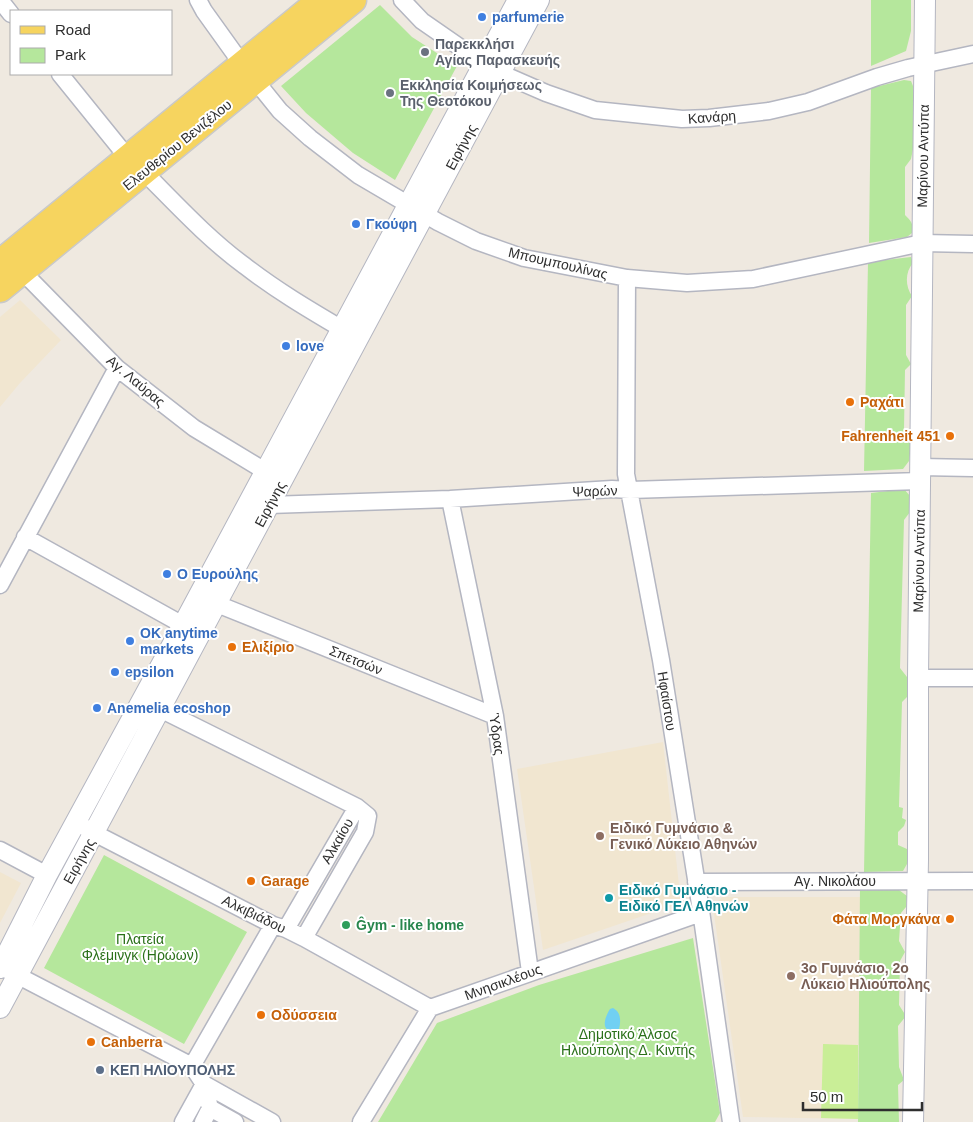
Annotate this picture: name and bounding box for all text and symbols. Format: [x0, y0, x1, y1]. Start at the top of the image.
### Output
place label: parfumerie [492, 9, 565, 25]
legend [10, 10, 172, 75]
marker: parfumerie [476, 11, 488, 23]
text: Road [55, 21, 91, 38]
place label: Παρεκκλήσι Αγίας Παρασκευής [435, 36, 560, 68]
text: Park [55, 46, 86, 63]
marker: Παρεκκλήσι Αγίας Παρασκευής [419, 46, 431, 58]
place label: Εκκλησία Κοιμήσεως Της Θεοτόκου [400, 77, 542, 109]
marker: Εκκλησία Κοιμήσεως Της Θεοτόκου [384, 87, 396, 99]
street label: Ελευθερίου Βενιζέλου [120, 96, 234, 194]
street label: Μαρίνου Αντύπα [914, 104, 932, 208]
street label: Κανάρη [687, 107, 737, 127]
street label: Ειρήνης [442, 121, 480, 173]
place label: Γκούφη [366, 216, 417, 232]
marker: Γκούφη [350, 218, 362, 230]
street label: Μπουμπουλίνας [507, 244, 609, 282]
place label: love [296, 338, 324, 354]
marker: love [280, 340, 292, 352]
street label: Αγ. Λαύρας [104, 352, 169, 410]
place label: Ραχάτι [860, 394, 904, 410]
marker: Ραχάτι [844, 396, 856, 408]
place label: Fahrenheit 451 [841, 428, 940, 444]
marker: Fahrenheit 451 [944, 430, 956, 442]
street label: Ειρήνης [251, 478, 289, 530]
street label: Ψαρών [572, 482, 618, 500]
street label: Μαρίνου Αντύπα [910, 509, 928, 613]
place label: Ο Ευρούλης [177, 566, 258, 582]
marker: Ο Ευρούλης [161, 568, 173, 580]
place label: OK anytime markets [140, 625, 218, 657]
marker: OK anytime markets [124, 635, 136, 647]
place label: Ελιξίριο [242, 639, 294, 655]
marker: Ελιξίριο [226, 641, 238, 653]
street label: Σπετσών [327, 642, 385, 678]
place label: epsilon [125, 664, 174, 680]
marker: epsilon [109, 666, 121, 678]
street label: Ηφαίστου [654, 670, 680, 732]
place label: Anemelia ecoshop [107, 700, 231, 716]
marker: Anemelia ecoshop [91, 702, 103, 714]
street label: Ύδρας [486, 712, 508, 756]
street label: Αλκαίου [318, 815, 356, 867]
place label: Ειδικό Γυμνάσιο & Γενικό Λύκειο Αθηνών [610, 820, 758, 852]
marker: Ειδικό Γυμνάσιο & Γενικό Λύκειο Αθηνών [594, 830, 606, 842]
street label: Ειρήνης [60, 835, 98, 887]
place label: Garage [261, 873, 309, 889]
street label: Αγ. Νικολάου [794, 873, 876, 889]
marker: Garage [245, 875, 257, 887]
place label: Ειδικό Γυμνάσιο - Ειδικό ΓΕΛ Αθηνών [619, 882, 749, 914]
street label: Αλκιβιάδου [220, 892, 288, 936]
marker: Ειδικό Γυμνάσιο - Ειδικό ΓΕΛ Αθηνών [603, 892, 615, 904]
place label: Φάτα Μοργκάνα [833, 911, 940, 927]
marker: Φάτα Μοργκάνα [944, 913, 956, 925]
place label: Ĝym - like home [356, 916, 464, 933]
marker: Ĝym - like home [340, 919, 352, 931]
park label: Πλατεία Φλέμινγκ (Ηρώων) [82, 931, 198, 963]
place label: 3ο Γυμνάσιο, 2ο Λύκειο Ηλιούπολης [801, 960, 930, 992]
street label: Μνησικλέους [462, 961, 544, 1003]
marker: 3ο Γυμνάσιο, 2ο Λύκειο Ηλιούπολης [785, 970, 797, 982]
place label: Οδύσσεια [271, 1007, 337, 1023]
marker: Οδύσσεια [255, 1009, 267, 1021]
park label: Δημοτικό Άλσος Ηλιούπολης Δ. Κιντής [561, 1026, 695, 1058]
place label: Canberra [101, 1034, 163, 1050]
marker: Canberra [85, 1036, 97, 1048]
place label: ΚΕΠ ΗΛΙΟΥΠΟΛΗΣ [110, 1062, 235, 1078]
marker: ΚΕΠ ΗΛΙΟΥΠΟΛΗΣ [94, 1064, 106, 1076]
scale bar [803, 1080, 922, 1112]
text: 50 m [810, 1088, 843, 1105]

